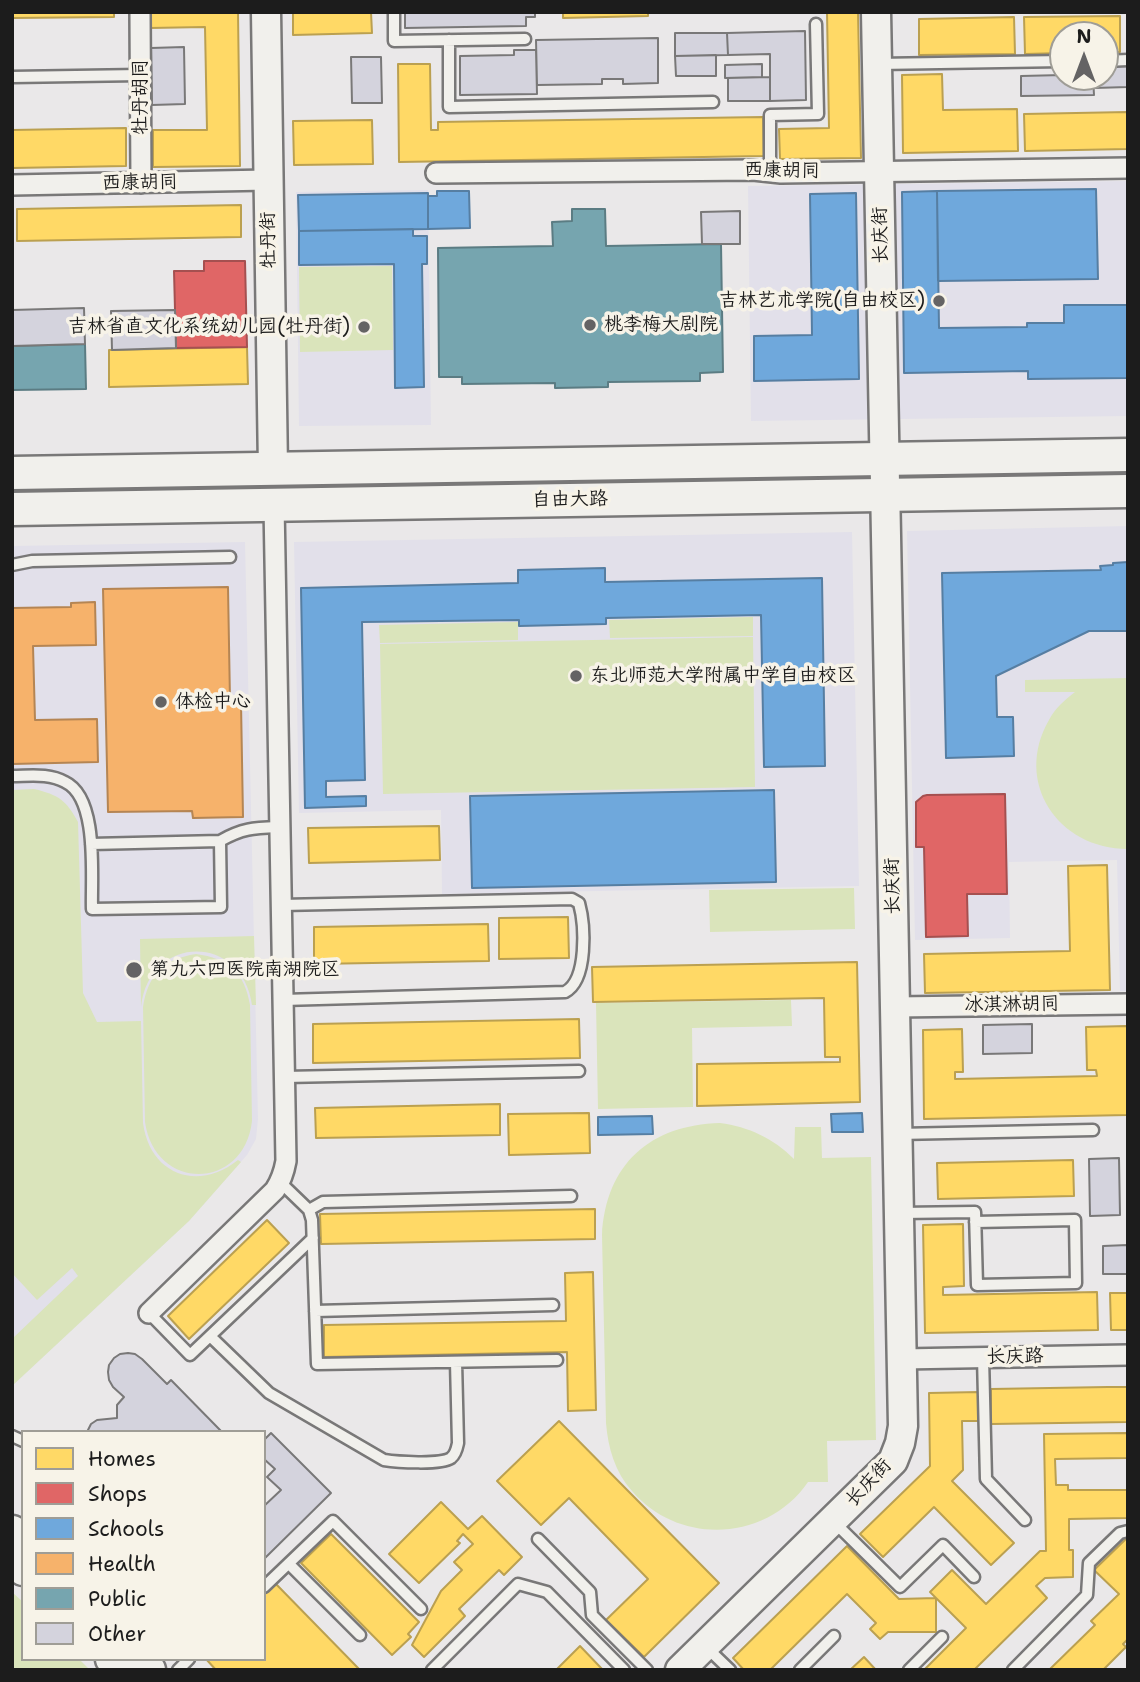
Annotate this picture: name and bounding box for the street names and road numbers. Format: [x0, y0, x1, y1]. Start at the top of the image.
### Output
street label: 牡丹胡同 [130, 59, 152, 135]
street label: 西康胡同 [744, 159, 820, 183]
street label: 西康胡同 [102, 171, 178, 195]
street label: 长庆街 [869, 206, 893, 264]
street label: 牡丹街 [257, 211, 281, 269]
street label: 自由大路 [532, 488, 608, 512]
street label: 长庆街 [881, 857, 905, 915]
street label: 冰淇淋胡同 [964, 993, 1060, 1017]
street label: 长庆路 [986, 1345, 1044, 1369]
street label: 长庆街 [841, 1454, 897, 1512]

